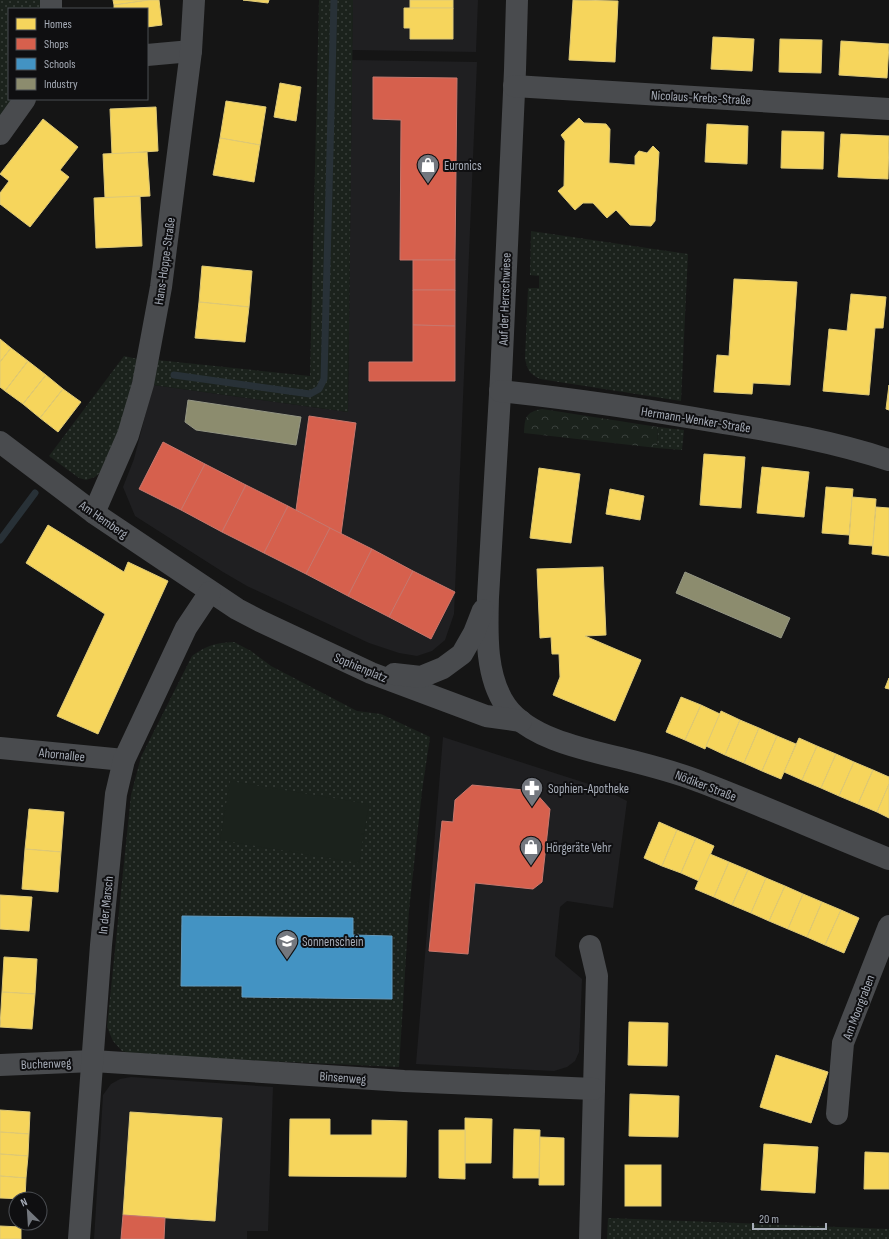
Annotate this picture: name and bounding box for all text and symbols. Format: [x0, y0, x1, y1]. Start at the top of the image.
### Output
legend [8, 8, 148, 100]
text: Homes [44, 17, 72, 32]
text: Shops [44, 37, 69, 52]
text: Schools [44, 57, 76, 72]
text: Industry [44, 77, 78, 92]
street label: Nicolaus-Krebs-Straße [651, 87, 751, 109]
shop icon: Euronics [415, 152, 441, 185]
place label: Euronics [444, 158, 482, 174]
street label: Hans-Hoppe-Straße [151, 216, 179, 306]
street label: Auf der Herrschwiese [495, 252, 515, 347]
street label: Hermann-Wenker-Straße [640, 403, 752, 437]
street label: Am Hemberg [75, 497, 131, 542]
street label: Sophienplatz [331, 649, 390, 686]
street label: Ahornallee [37, 745, 86, 765]
street label: Nödiker Straße [673, 767, 739, 805]
pharmacy icon: Sophien-Apotheke [519, 775, 545, 808]
place label: Sophien-Apotheke [548, 781, 629, 797]
shop icon: Hörgeräte Vehr [518, 834, 544, 867]
place label: Hörgeräte Vehr [546, 840, 612, 856]
street label: In der Marsch [95, 875, 117, 935]
school or university icon: Sonnenschein [274, 928, 300, 961]
place label: Sonnenschein [302, 934, 364, 950]
street label: Am Moorgraben [839, 973, 879, 1043]
street label: Buchenweg [21, 1055, 72, 1073]
street label: Binsenweg [319, 1068, 367, 1088]
north arrow [8, 1191, 48, 1231]
text: N [19, 1195, 30, 1210]
scale bar [753, 1205, 826, 1231]
text: 20 m [759, 1212, 779, 1227]

